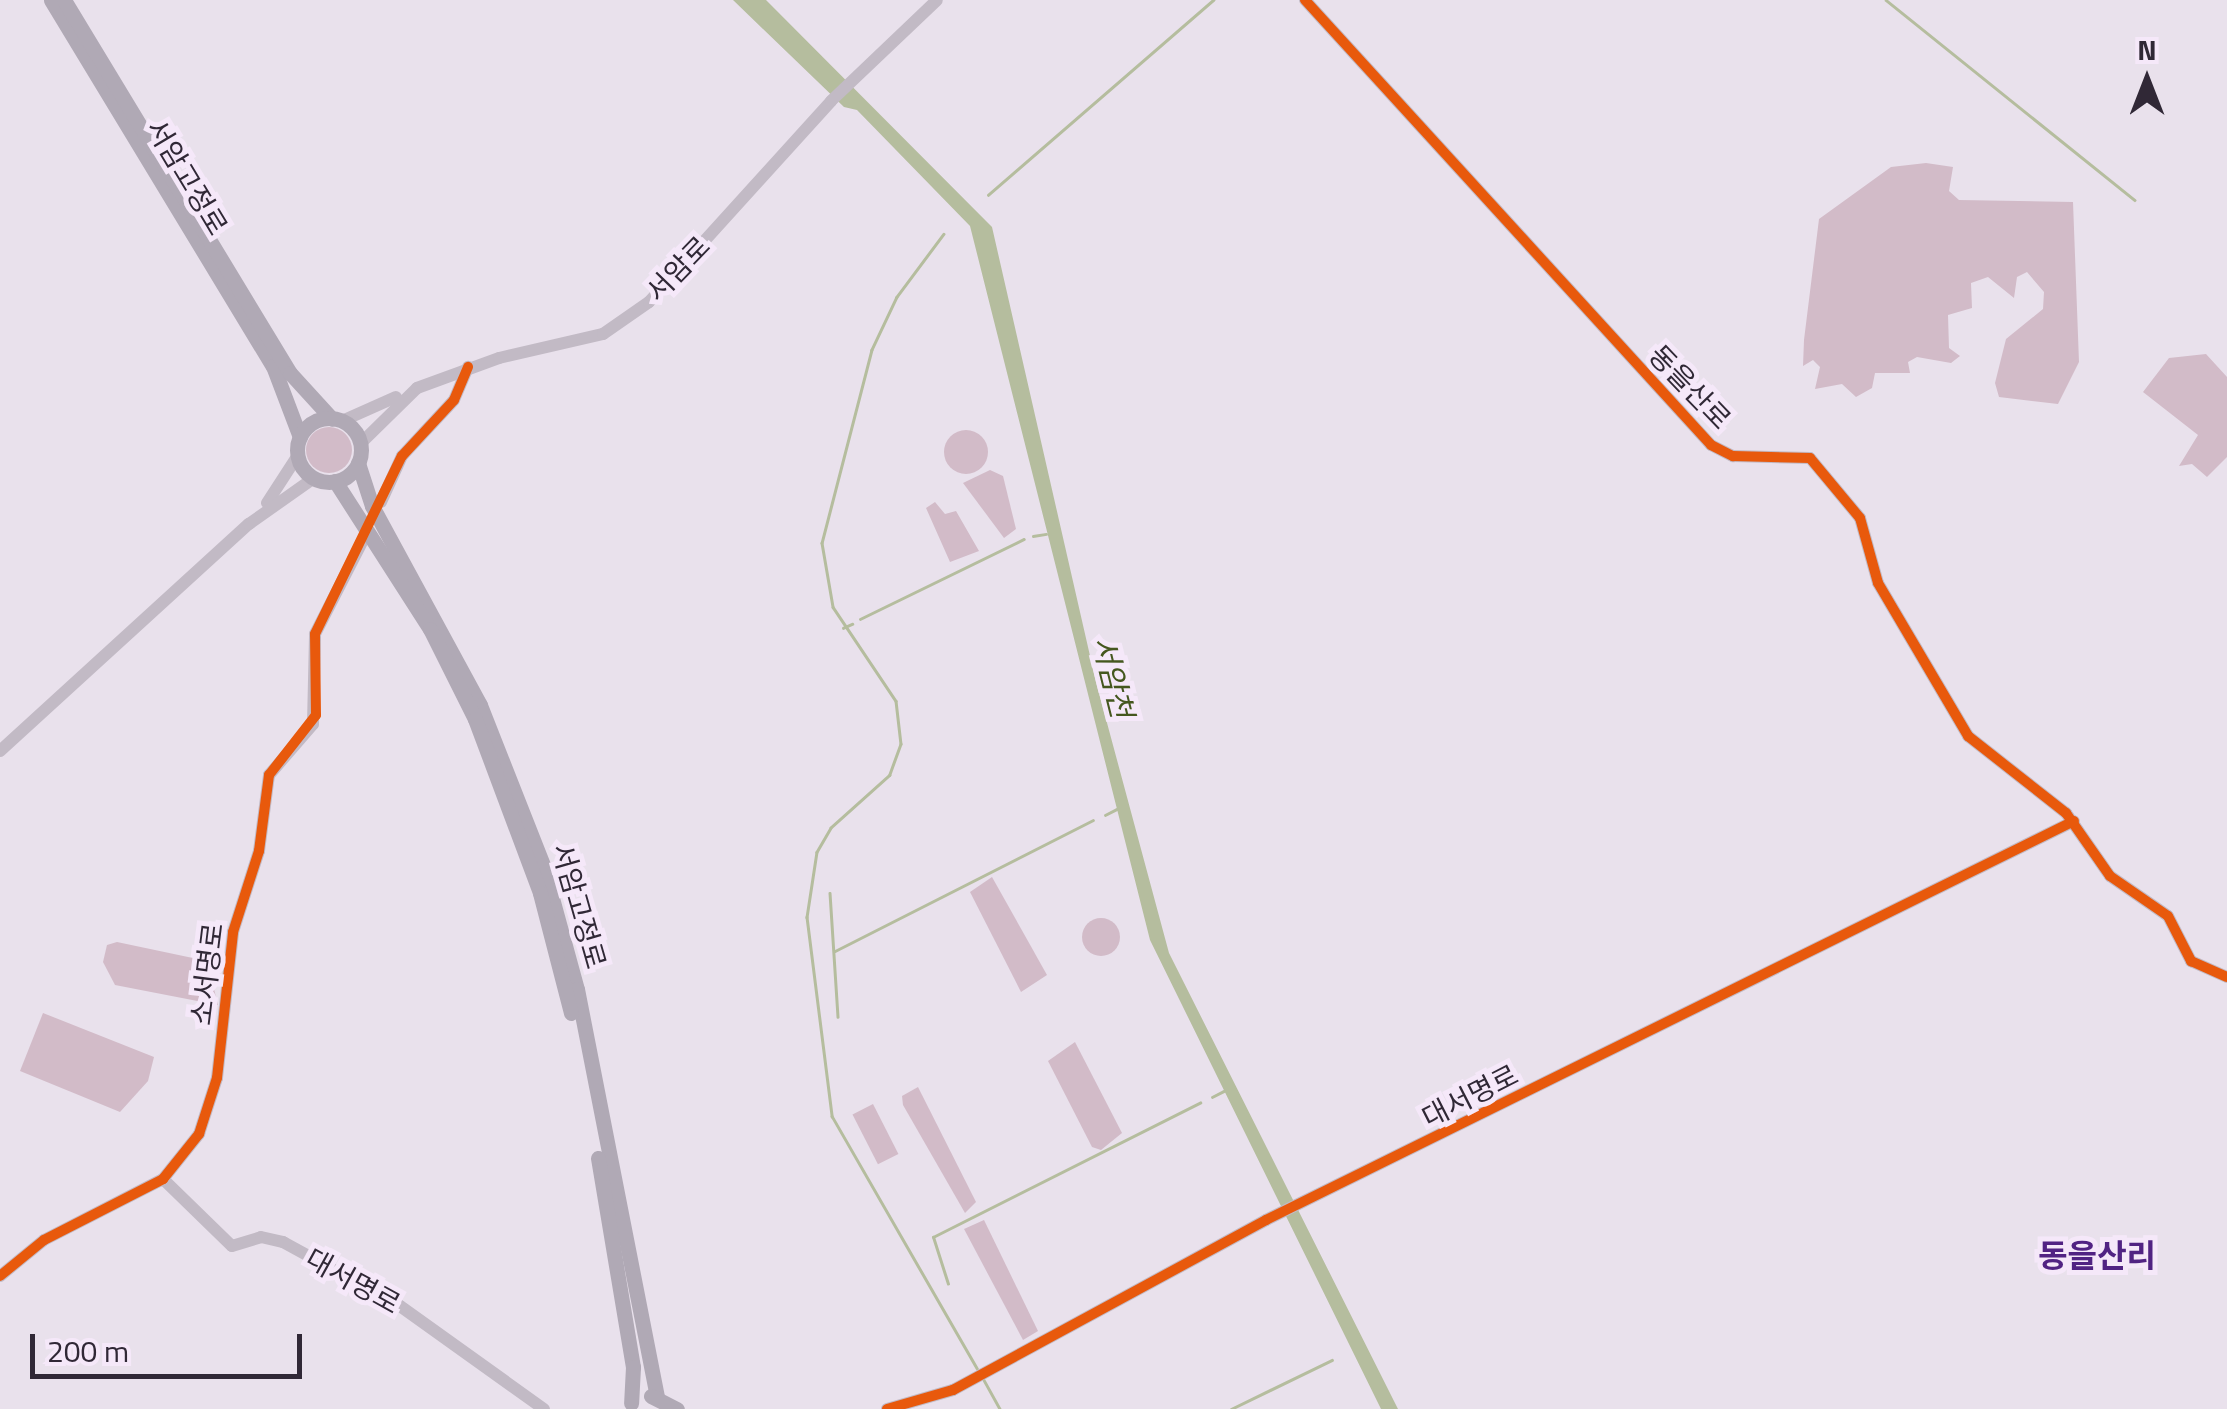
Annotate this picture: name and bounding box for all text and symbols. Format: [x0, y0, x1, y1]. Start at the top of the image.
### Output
text: N [2137, 28, 2157, 71]
north arrow [2097, 30, 2197, 130]
street label: 서암고정로 [139, 113, 235, 241]
street label: 서암로 [639, 230, 717, 308]
street label: 동을산로 [1642, 338, 1738, 436]
water label: 서암천 [1086, 632, 1140, 722]
street label: 서암고정로 [545, 839, 613, 973]
street label: 소서명로 [184, 921, 230, 1027]
street label: 대서명로 [1416, 1058, 1524, 1134]
district label: 동을산리 [2038, 1236, 2156, 1274]
street label: 대서명로 [300, 1241, 406, 1321]
scale bar [35, 1314, 308, 1376]
text: 200 m [47, 1328, 129, 1374]

